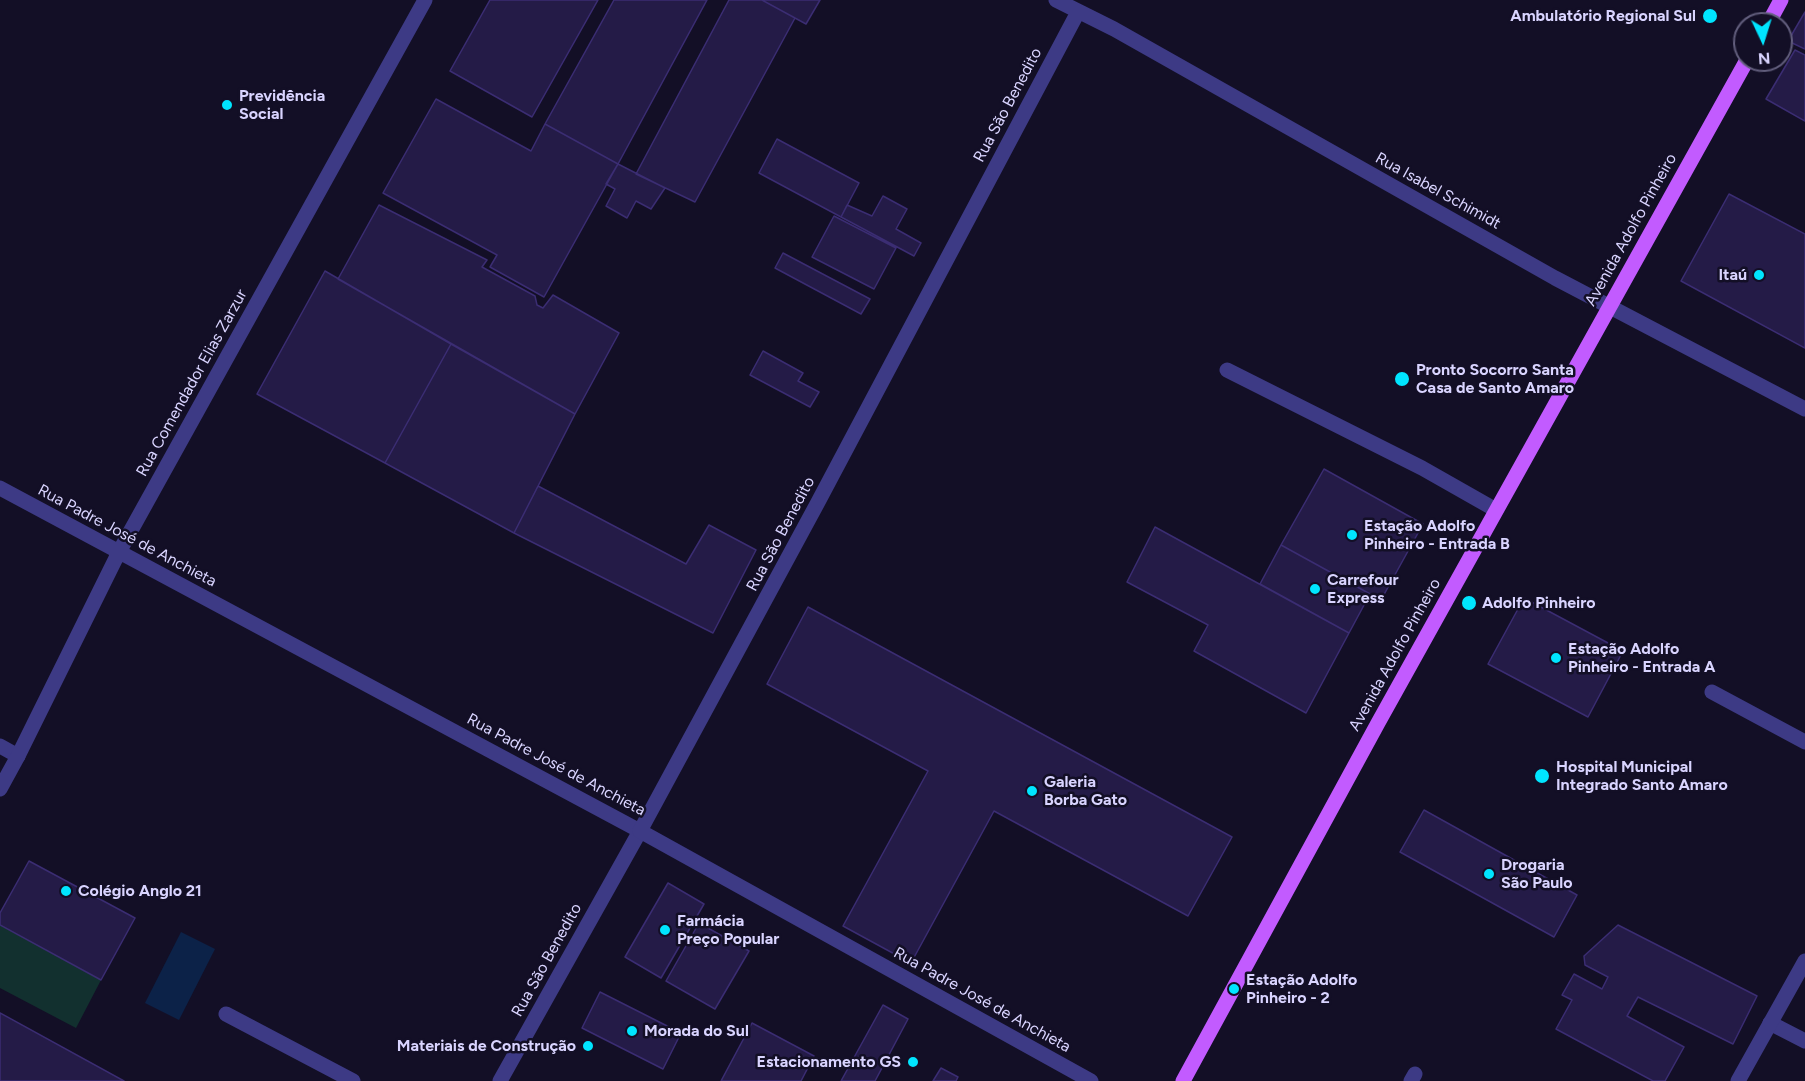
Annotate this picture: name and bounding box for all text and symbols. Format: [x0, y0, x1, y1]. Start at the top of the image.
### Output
place label: Ambulatório Regional Sul [1510, 6, 1696, 26]
marker: Ambulatório Regional Sul [1701, 7, 1719, 25]
north arrow [1733, 12, 1793, 72]
street label: Rua São Benedito [970, 45, 1046, 165]
text: N [1757, 49, 1771, 68]
place label: Previdência Social [239, 86, 325, 124]
marker: Previdência Social [220, 98, 234, 112]
street label: Rua Isabel Schimidt [1372, 149, 1504, 233]
street label: Avenida Adolfo Pinheiro [1581, 150, 1681, 310]
place label: Itaú [1718, 265, 1747, 285]
marker: Itaú [1752, 268, 1766, 282]
street label: Rua Comendador Elias Zarzur [132, 286, 252, 480]
place label: Pronto Socorro Santa Casa de Santo Amaro [1416, 360, 1574, 398]
marker: Pronto Socorro Santa Casa de Santo Amaro [1393, 370, 1411, 388]
street label: Rua São Benedito [743, 474, 819, 594]
street label: Rua Padre José de Anchieta [34, 481, 220, 591]
place label: Estação Adolfo Pinheiro - Entrada B [1364, 516, 1510, 554]
marker: Estação Adolfo Pinheiro - Entrada B [1345, 528, 1359, 542]
place label: Carrefour Express [1327, 570, 1399, 608]
street label: Avenida Adolfo Pinheiro [1345, 575, 1445, 735]
marker: Carrefour Express [1308, 582, 1322, 596]
place label: Adolfo Pinheiro [1482, 593, 1596, 613]
marker: Adolfo Pinheiro [1460, 594, 1478, 612]
place label: Estação Adolfo Pinheiro - Entrada A [1568, 639, 1715, 677]
marker: Estação Adolfo Pinheiro - Entrada A [1549, 651, 1563, 665]
street label: Rua Padre José de Anchieta [463, 710, 649, 820]
place label: Hospital Municipal Integrado Santo Amaro [1556, 757, 1728, 795]
marker: Hospital Municipal Integrado Santo Amaro [1533, 767, 1551, 785]
place label: Galeria Borba Gato [1044, 772, 1127, 810]
marker: Galeria Borba Gato [1025, 784, 1039, 798]
place label: Drogaria São Paulo [1501, 855, 1573, 893]
marker: Drogaria São Paulo [1482, 867, 1496, 881]
place label: Colégio Anglo 21 [78, 881, 202, 901]
marker: Colégio Anglo 21 [59, 884, 73, 898]
street label: Rua São Benedito [508, 900, 586, 1020]
place label: Farmácia Preço Popular [677, 911, 779, 949]
marker: Farmácia Preço Popular [658, 923, 672, 937]
street label: Rua Padre José de Anchieta [890, 943, 1074, 1057]
place label: Estação Adolfo Pinheiro - 2 [1246, 970, 1357, 1008]
marker: Estação Adolfo Pinheiro - 2 [1227, 982, 1241, 996]
place label: Morada do Sul [644, 1021, 749, 1041]
marker: Morada do Sul [625, 1024, 639, 1038]
place label: Materiais de Construção [397, 1036, 576, 1056]
marker: Materiais de Construção [581, 1039, 595, 1053]
place label: Estacionamento GS [757, 1052, 901, 1072]
marker: Estacionamento GS [906, 1055, 920, 1069]

